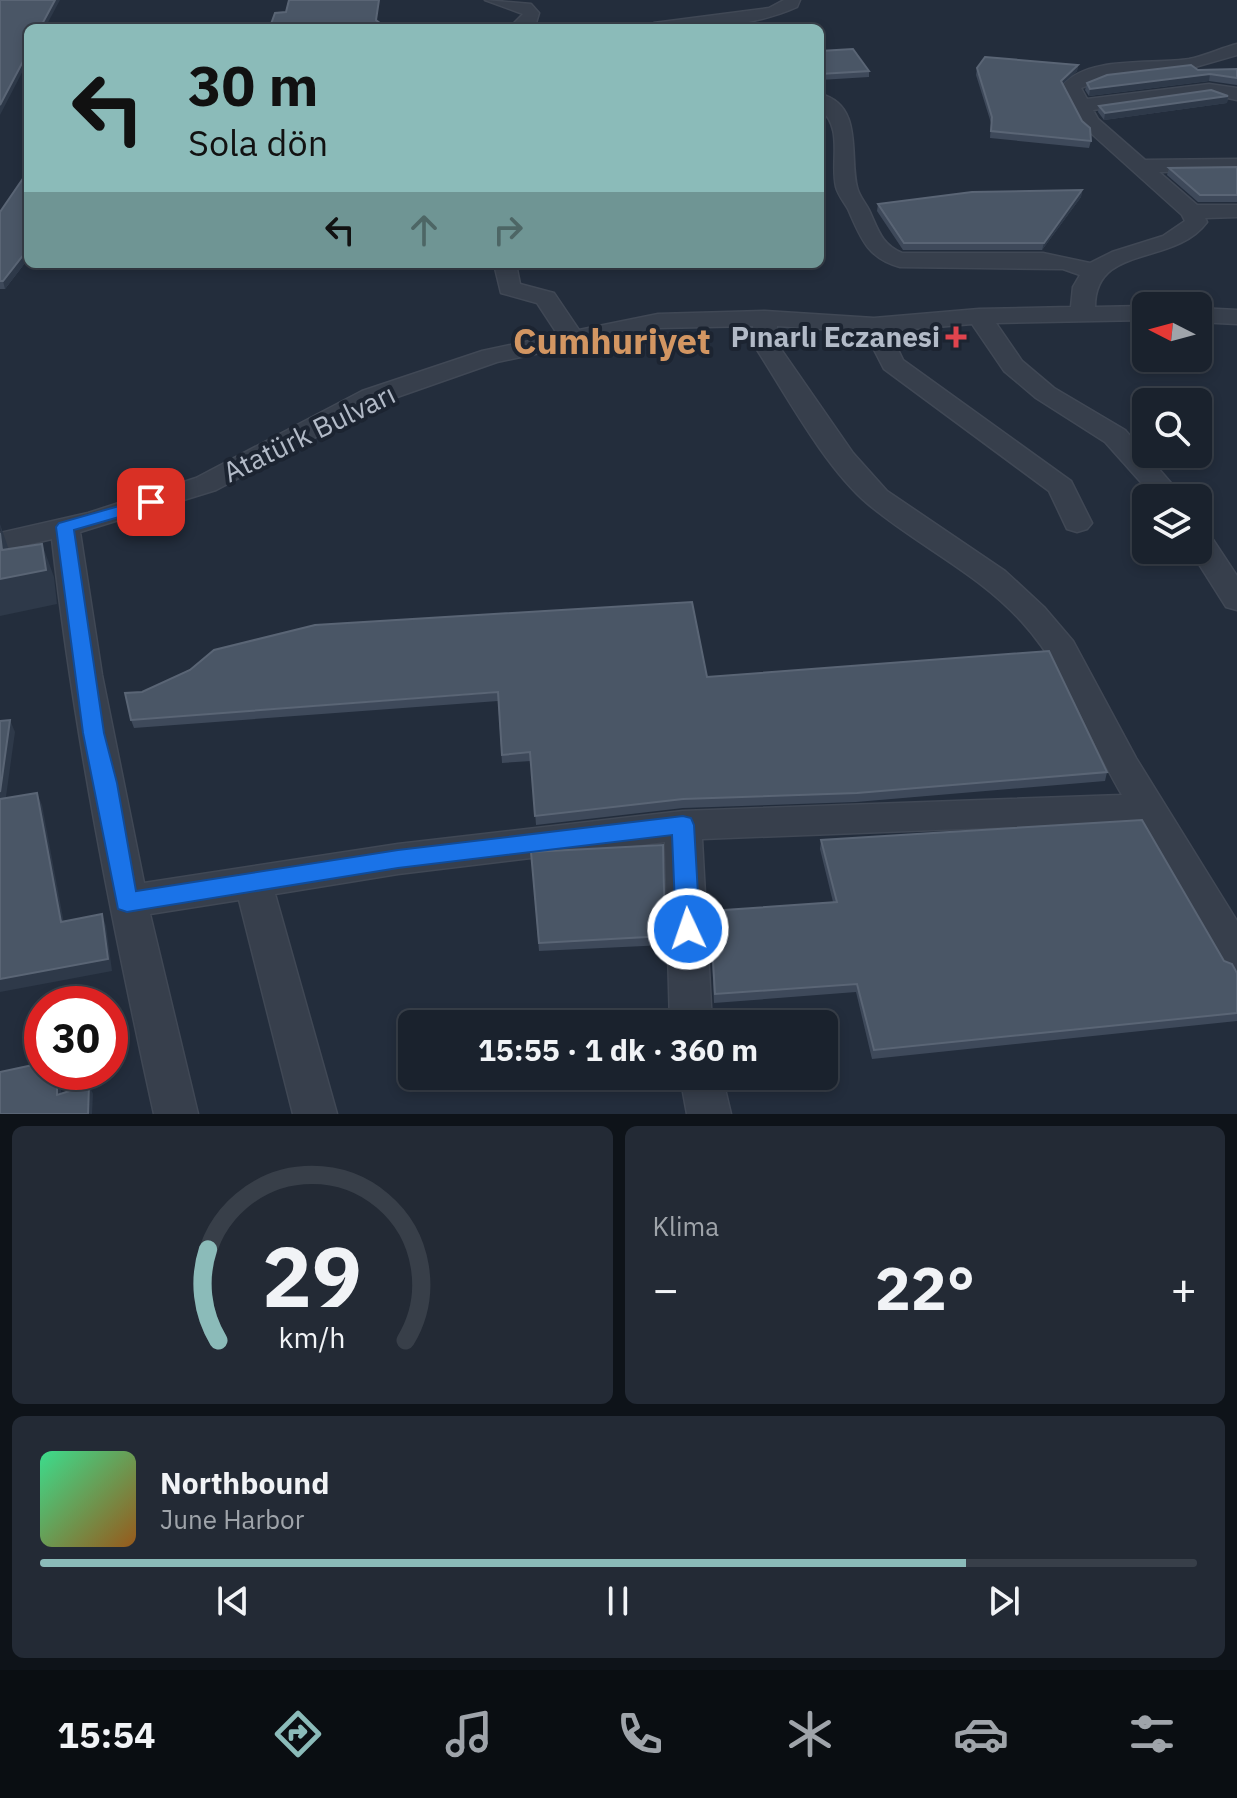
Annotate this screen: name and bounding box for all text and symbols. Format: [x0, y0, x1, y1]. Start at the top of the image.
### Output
text: 30 m [188, 49, 318, 121]
icon: left [56, 56, 160, 160]
text: Sola dön [188, 119, 328, 166]
icon: left [318, 208, 362, 252]
icon: ahead [402, 208, 446, 252]
icon: right [486, 208, 530, 252]
north arrow [1132, 292, 1212, 372]
map controls [1132, 292, 1212, 564]
district label: Cumhuriyet [513, 317, 711, 364]
place label: Pınarlı Eczanesi [731, 318, 940, 355]
marker: Pınarlı Eczanesi [947, 328, 965, 346]
street label: Atatürk Bulvarı [217, 375, 401, 490]
button: search [1132, 388, 1212, 468]
pin [117, 468, 185, 536]
icon: arrive [129, 480, 173, 524]
button: layers [1132, 484, 1212, 564]
position arrow [646, 887, 730, 971]
speed limit sign: 30 [24, 986, 128, 1090]
text: 15:55 · 1 dk · 360 m [478, 1030, 758, 1069]
text: Klima [653, 1209, 719, 1243]
text: 29 [262, 1222, 362, 1330]
text: 22° [875, 1248, 975, 1327]
text: − [653, 1260, 679, 1317]
text: + [1171, 1260, 1197, 1317]
text: km/h [279, 1319, 346, 1356]
text: Northbound [160, 1463, 329, 1502]
text: June Harbor [160, 1502, 304, 1536]
icon: previous [211, 1579, 255, 1623]
icon: pause [596, 1579, 640, 1623]
icon: next [982, 1579, 1026, 1623]
icon: directions [270, 1706, 326, 1762]
icon: music [441, 1706, 497, 1762]
icon: phone [612, 1706, 668, 1762]
icon: climate [782, 1706, 838, 1762]
icon: car [953, 1706, 1009, 1762]
icon: filters [1124, 1706, 1180, 1762]
text: 15:54 [57, 1711, 156, 1758]

